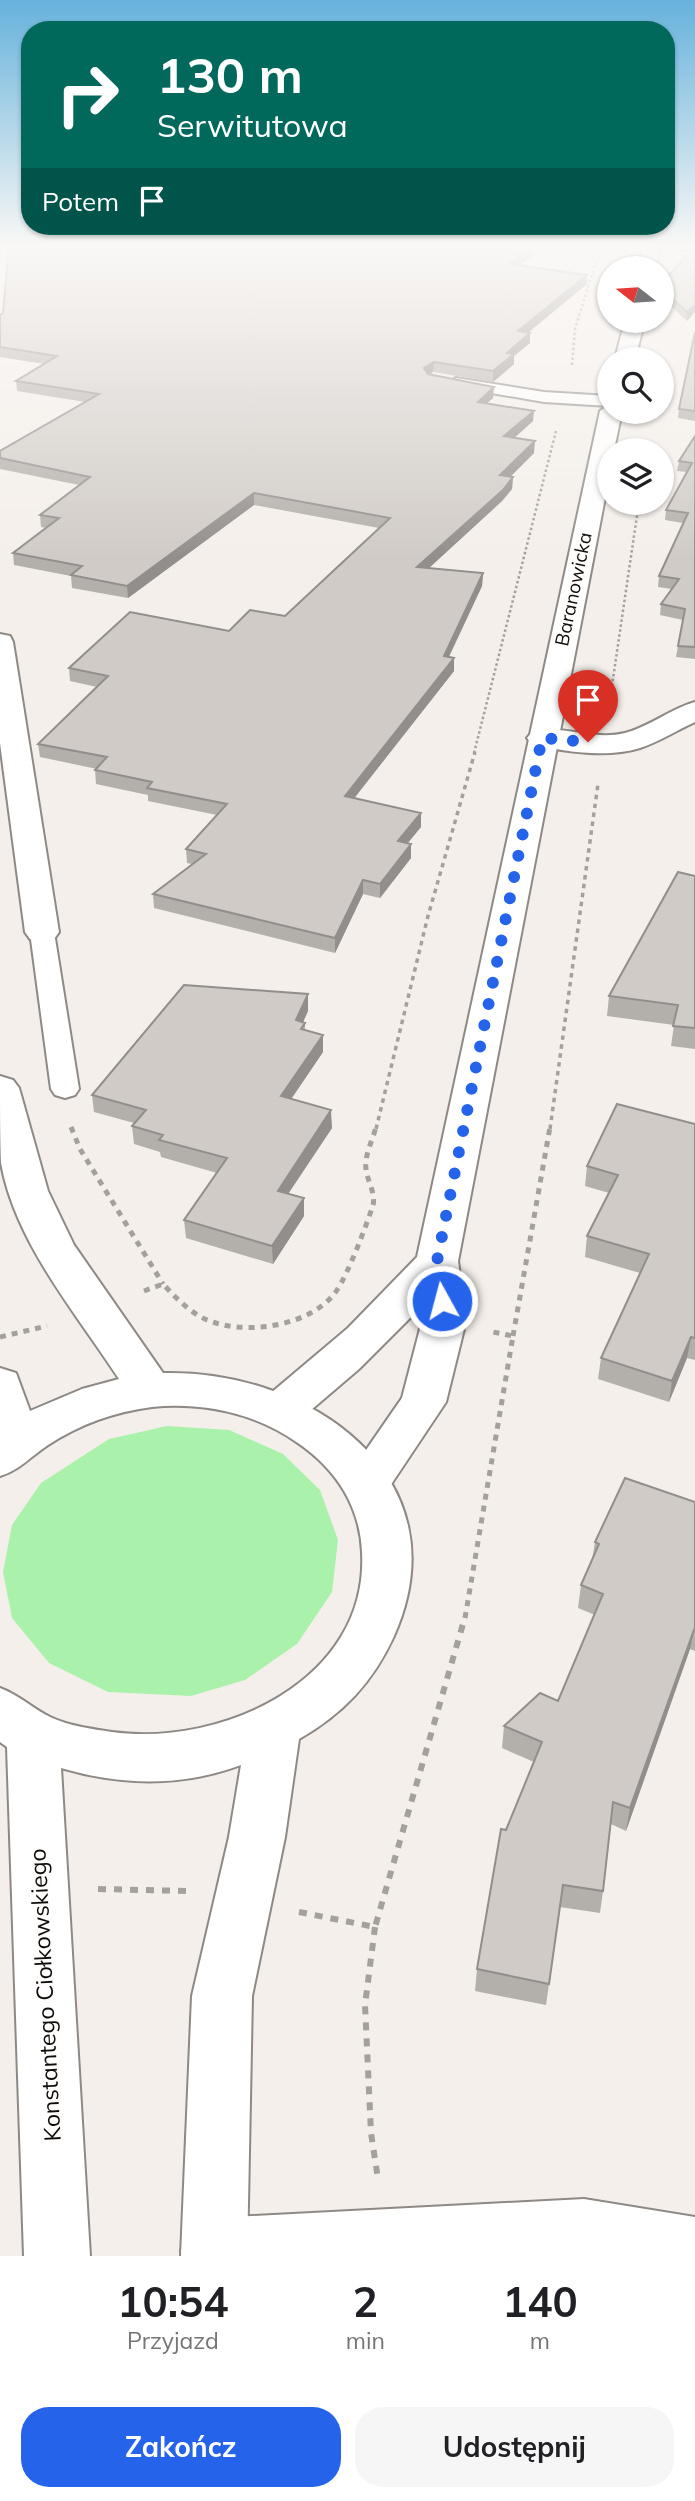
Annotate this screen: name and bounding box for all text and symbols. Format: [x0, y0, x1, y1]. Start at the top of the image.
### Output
text: 130 m [157, 44, 303, 105]
icon: right [42, 49, 133, 140]
text: Serwitutowa [157, 105, 348, 145]
icon: arrive [133, 182, 171, 220]
text: Potem [42, 185, 119, 218]
north arrow [597, 256, 674, 332]
map controls [597, 256, 674, 515]
button: search [597, 347, 674, 424]
button: layers [597, 438, 674, 515]
street label: Baranowicka [549, 530, 597, 648]
pin [558, 670, 618, 742]
icon: arrive [569, 681, 607, 719]
position arrow [405, 1264, 479, 1338]
street label: Konstantego Ciołkowskiego [22, 1848, 67, 2142]
text: 10:54 [117, 2275, 228, 2328]
text: 2 [353, 2275, 378, 2328]
text: 140 [502, 2275, 578, 2328]
text: Przyjazd [127, 2326, 219, 2355]
text: min [346, 2326, 385, 2355]
text: m [530, 2326, 550, 2355]
button: Zakończ [21, 2407, 341, 2487]
button: Udostępnij [355, 2407, 674, 2487]

